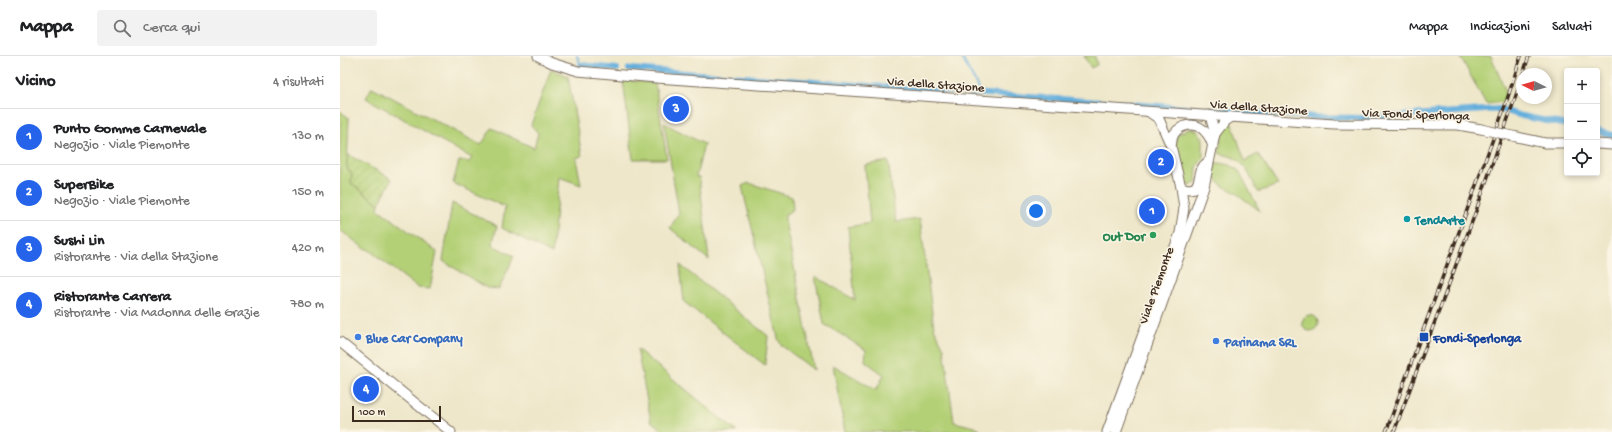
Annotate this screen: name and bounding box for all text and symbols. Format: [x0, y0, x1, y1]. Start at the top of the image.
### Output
search box [97, 10, 377, 46]
text: Mappa [20, 16, 73, 39]
icon: search [111, 17, 133, 39]
text: Cerca qui [143, 19, 200, 37]
text: Mappa [1409, 19, 1448, 36]
text: Indicazioni [1470, 19, 1530, 36]
text: Salvati [1552, 19, 1592, 36]
north arrow [1516, 68, 1552, 104]
map controls [1564, 68, 1600, 176]
button: + [1564, 68, 1600, 104]
text: Vicino [16, 72, 56, 92]
text: 4 risultati [273, 75, 324, 90]
street label: Via della Stazione [886, 75, 985, 96]
pin: 3 [663, 94, 689, 124]
street label: Via della Stazione [1209, 98, 1308, 119]
button: − [1564, 104, 1600, 140]
street label: Via Fondi Sperlonga [1361, 106, 1471, 125]
text: Punto Gomme Carnevale [54, 120, 206, 138]
text: 1 [26, 129, 32, 144]
text: 130 m [292, 129, 324, 144]
text: Negozio · Viale Piemonte [54, 138, 190, 153]
button: locate [1564, 140, 1600, 176]
pin: 2 [1148, 147, 1174, 177]
text: SuperBike [54, 176, 114, 194]
text: 2 [26, 185, 32, 200]
text: 150 m [292, 185, 324, 200]
text: Negozio · Viale Piemonte [54, 194, 190, 209]
pin: 1 [1139, 196, 1165, 226]
your location [1026, 201, 1046, 221]
marker: TendArte [1402, 214, 1412, 224]
place label: TendArte [1414, 214, 1466, 229]
place label: Out Dor [1103, 230, 1146, 245]
marker: Out Dor [1148, 230, 1158, 240]
text: Sushi Lin [54, 232, 104, 250]
text: 3 [26, 241, 32, 256]
text: 420 m [292, 241, 324, 256]
street label: Viale Piemonte [1136, 245, 1178, 327]
text: Ristorante · Via della Stazione [54, 250, 218, 265]
text: Ristorante Carrera [54, 288, 171, 306]
text: 4 [26, 297, 32, 312]
text: 780 m [290, 297, 324, 312]
text: Ristorante · Via Madonna delle Grazie [54, 306, 259, 321]
marker: Fondi-Sperlonga [1418, 331, 1430, 343]
marker: Blue Car Company [353, 332, 363, 342]
place label: Blue Car Company [365, 332, 463, 348]
place label: Fondi-Sperlonga [1432, 332, 1522, 348]
marker: Parinama SRL [1211, 336, 1221, 346]
place label: Parinama SRL [1223, 336, 1298, 351]
pin: 4 [353, 374, 379, 404]
scale bar [352, 404, 441, 423]
text: 100 m [358, 407, 385, 419]

